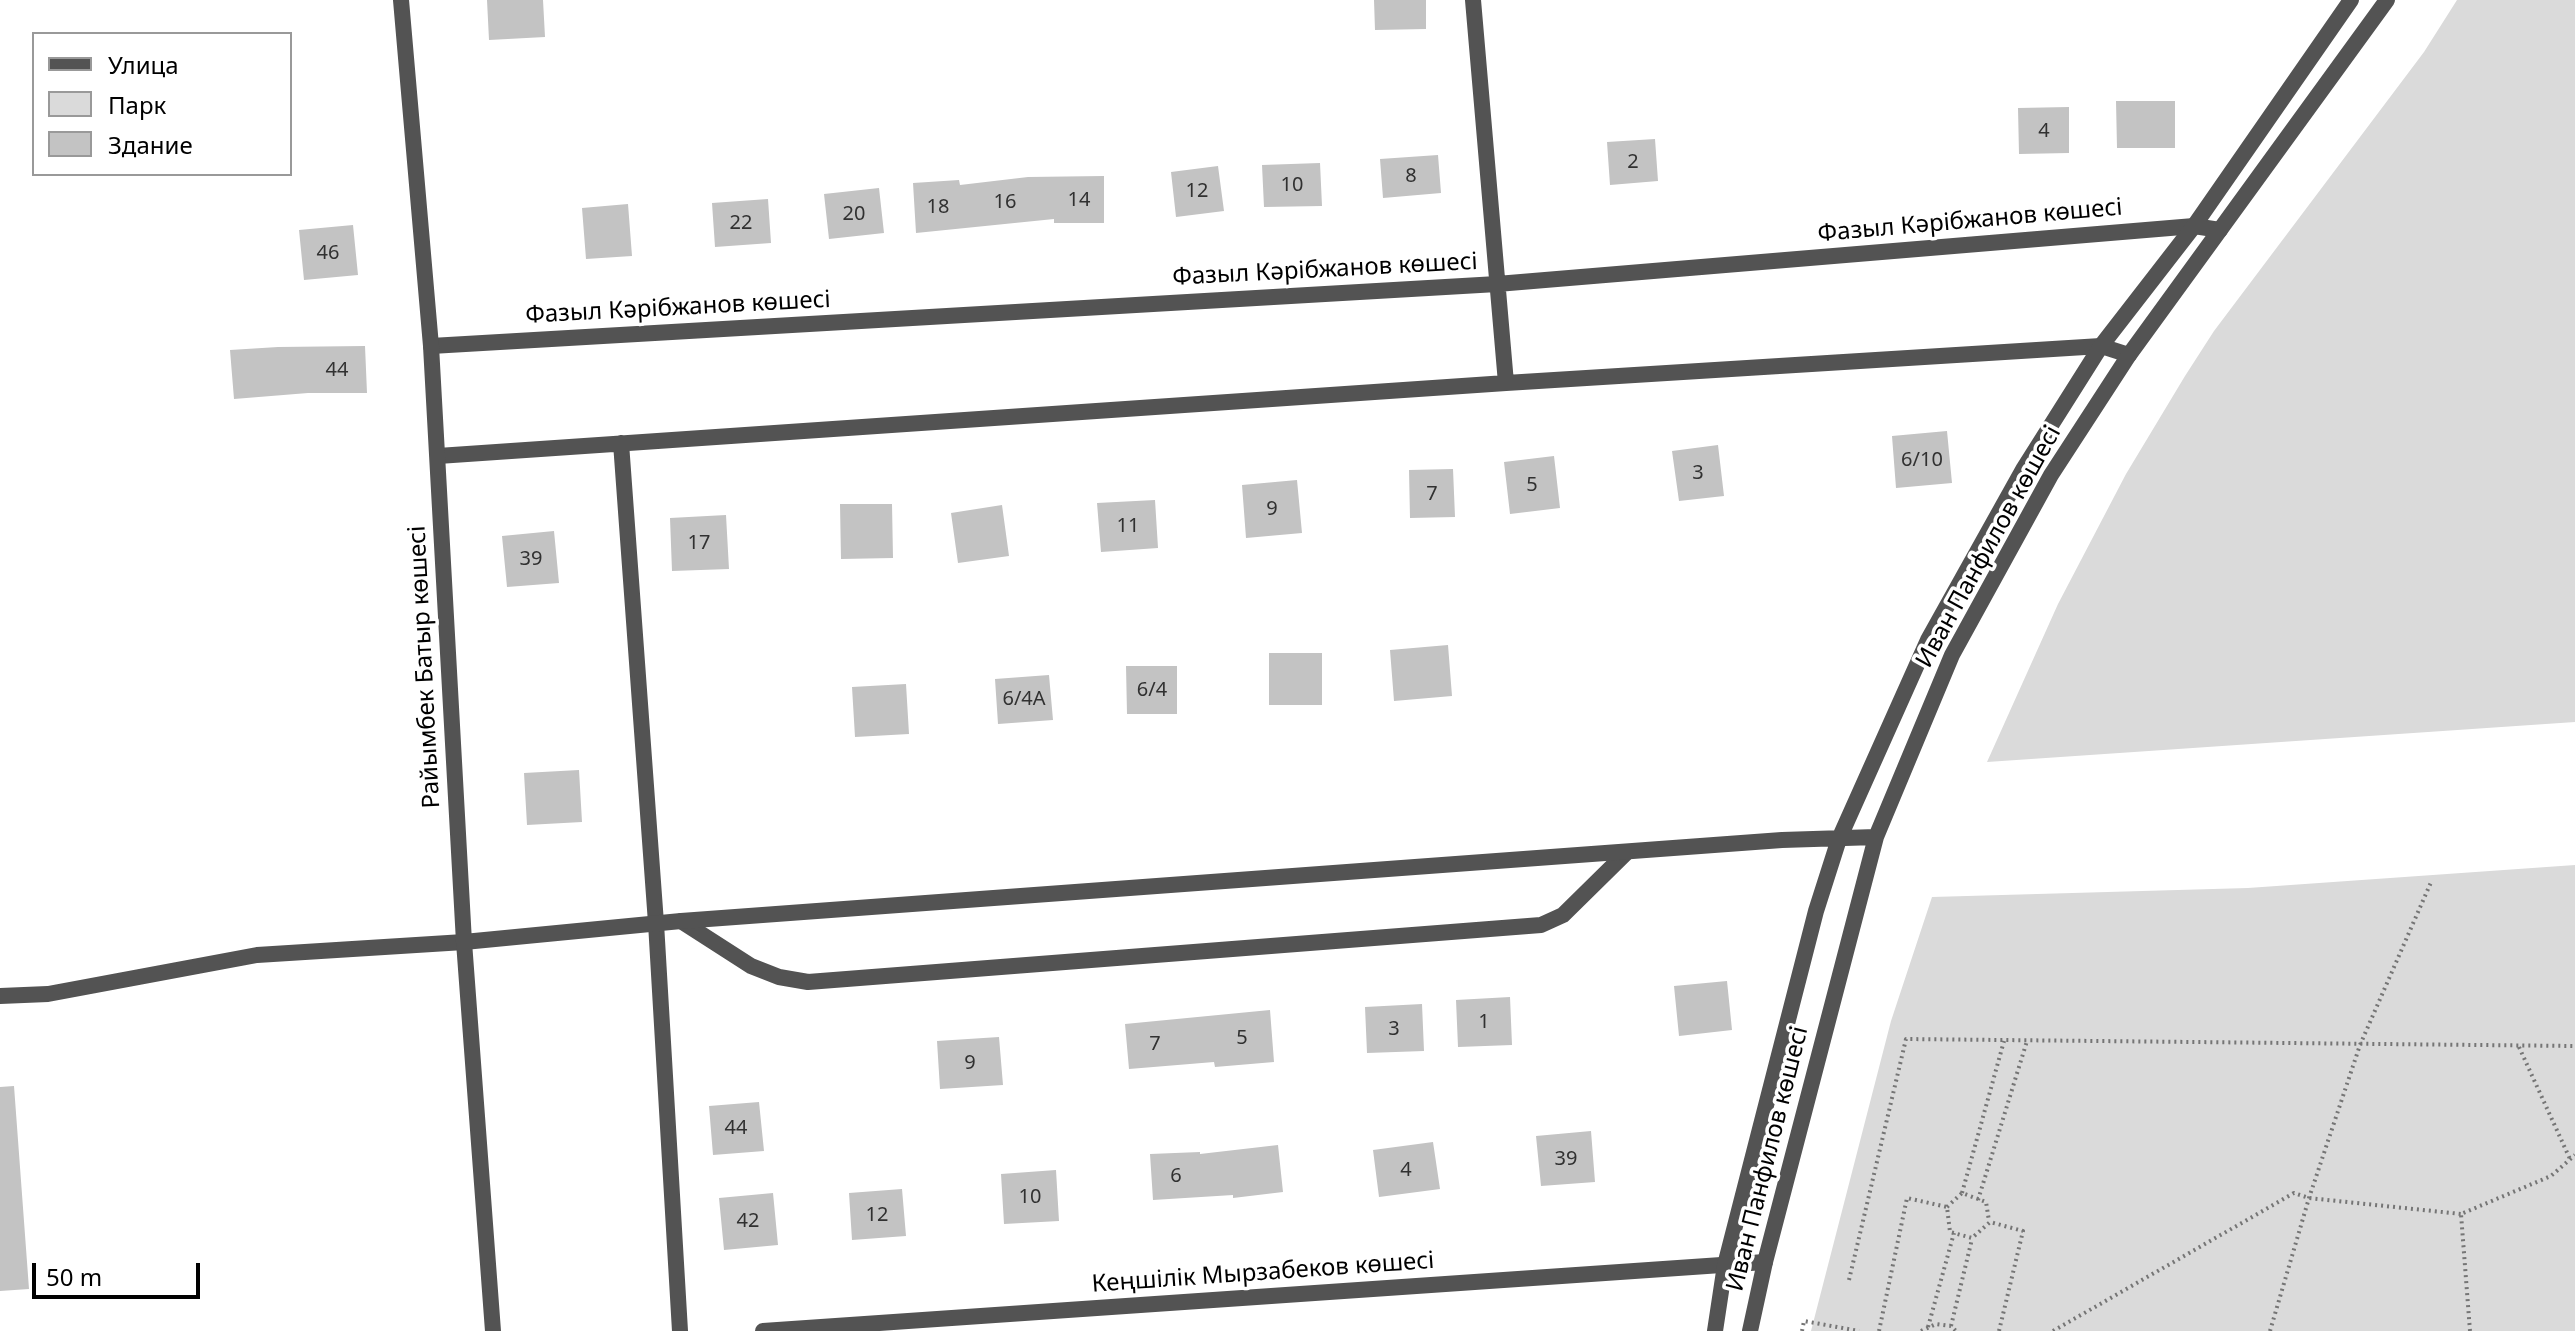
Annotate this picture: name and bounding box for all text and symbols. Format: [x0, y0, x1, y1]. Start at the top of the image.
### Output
legend [32, 32, 292, 176]
text: Улица [108, 48, 179, 81]
text: Парк [108, 88, 166, 121]
house number: 4 [2038, 119, 2050, 143]
text: Здание [108, 128, 193, 161]
house number: 2 [1627, 150, 1639, 174]
house number: 8 [1405, 164, 1417, 188]
house number: 10 [1281, 173, 1303, 197]
house number: 12 [1186, 179, 1208, 203]
house number: 14 [1068, 188, 1090, 212]
house number: 16 [994, 190, 1016, 214]
street label: Фазыл Кәрібжанов көшесі [1816, 193, 2124, 249]
house number: 18 [927, 195, 949, 219]
house number: 20 [843, 202, 865, 226]
house number: 22 [730, 211, 752, 235]
house number: 46 [317, 241, 339, 265]
street label: Фазыл Кәрібжанов көшесі [1172, 248, 1478, 292]
street label: Фазыл Кәрібжанов көшесі [525, 286, 831, 330]
house number: 44 [326, 358, 348, 382]
street label: Иван Панфилов көшесі [1911, 421, 2067, 673]
house number: 6/10 [1901, 448, 1943, 472]
house number: 3 [1692, 461, 1704, 485]
house number: 5 [1526, 473, 1538, 497]
house number: 7 [1426, 482, 1438, 506]
house number: 9 [1266, 497, 1278, 521]
house number: 11 [1117, 514, 1139, 538]
street label: Райымбек Батыр көшесі [403, 525, 447, 809]
house number: 17 [688, 531, 710, 555]
house number: 39 [520, 547, 542, 571]
house number: 6/4 [1137, 678, 1167, 702]
house number: 6/4А [1002, 687, 1046, 711]
house number: 1 [1478, 1010, 1490, 1034]
house number: 3 [1388, 1017, 1400, 1041]
street label: Иван Панфилов көшесі [1721, 1024, 1815, 1294]
house number: 5 [1236, 1026, 1248, 1050]
house number: 7 [1149, 1032, 1161, 1056]
house number: 9 [964, 1051, 976, 1075]
house number: 44 [725, 1116, 747, 1140]
house number: 39 [1555, 1147, 1577, 1171]
house number: 4 [1400, 1158, 1412, 1182]
house number: 6 [1170, 1164, 1182, 1188]
house number: 10 [1019, 1185, 1041, 1209]
house number: 12 [866, 1203, 888, 1227]
house number: 42 [737, 1209, 759, 1233]
scale bar [36, 1247, 204, 1297]
street label: Кеңшілік Мырзабеков көшесі [1091, 1247, 1435, 1299]
text: 50 m [46, 1260, 102, 1293]

